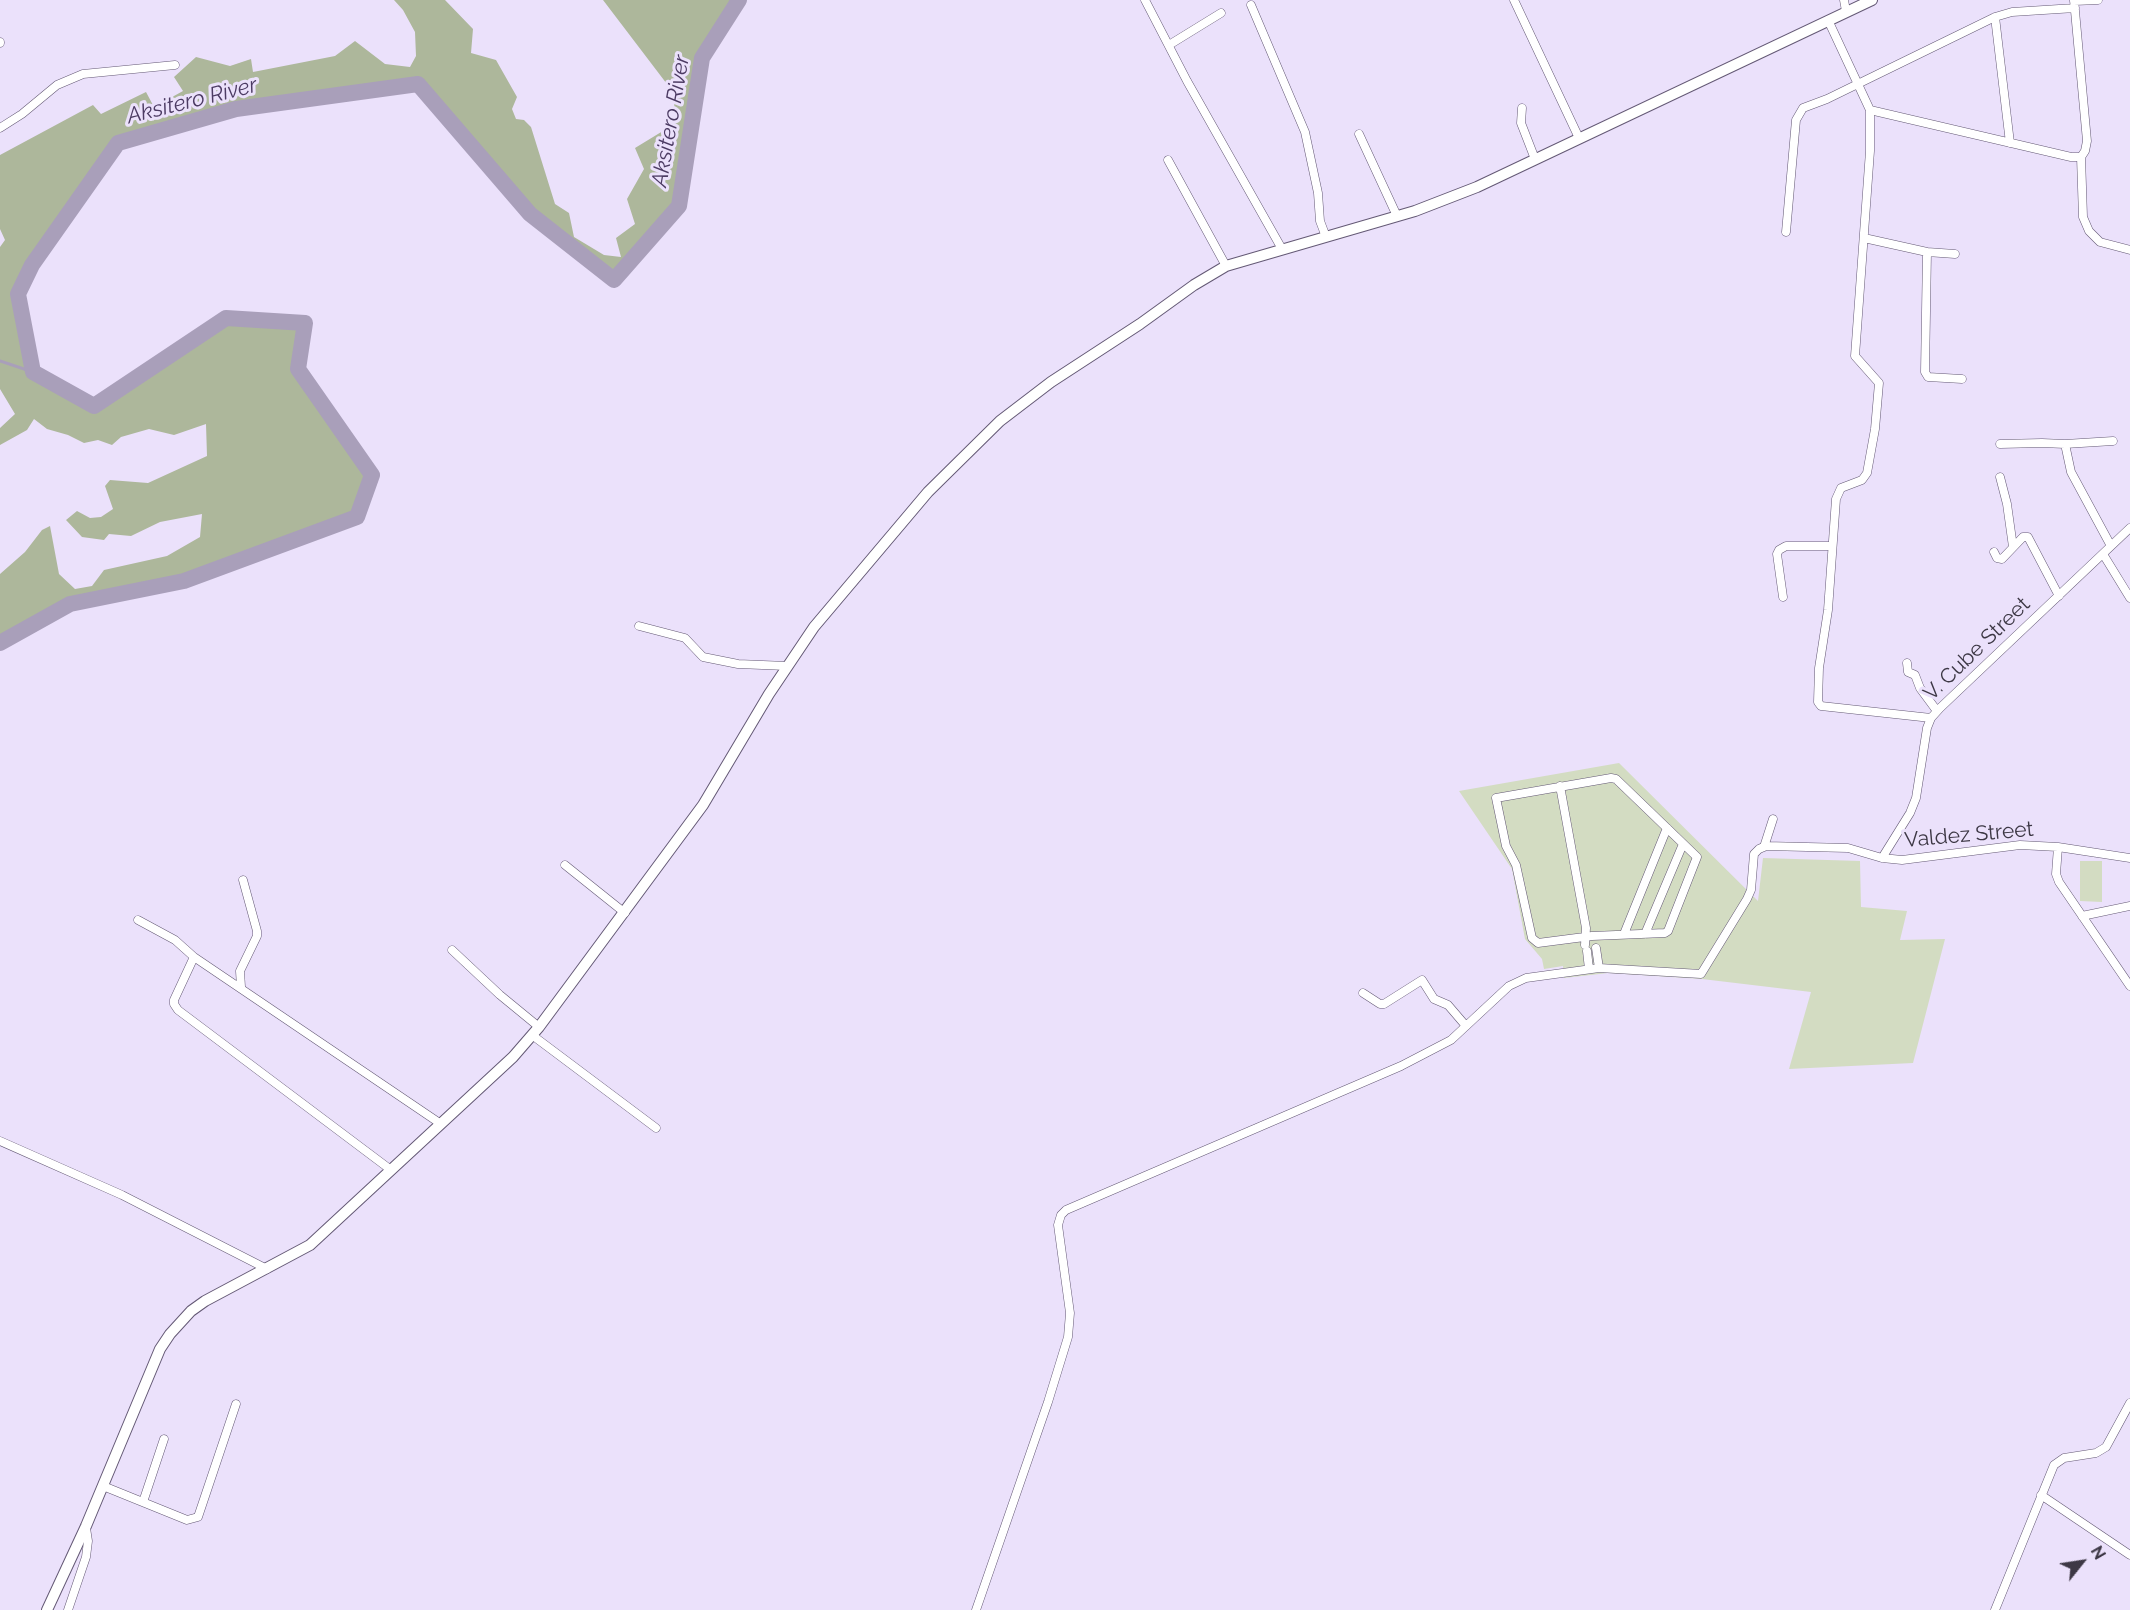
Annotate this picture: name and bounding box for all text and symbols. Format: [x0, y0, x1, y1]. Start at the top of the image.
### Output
water label: Aksitero River [646, 53, 696, 189]
water label: Aksitero River [124, 72, 260, 130]
street label: V. Cube Street [1919, 592, 2035, 706]
street label: Valdez Street [1903, 817, 2035, 853]
north arrow [2052, 1532, 2112, 1592]
text: N [2087, 1543, 2109, 1563]

